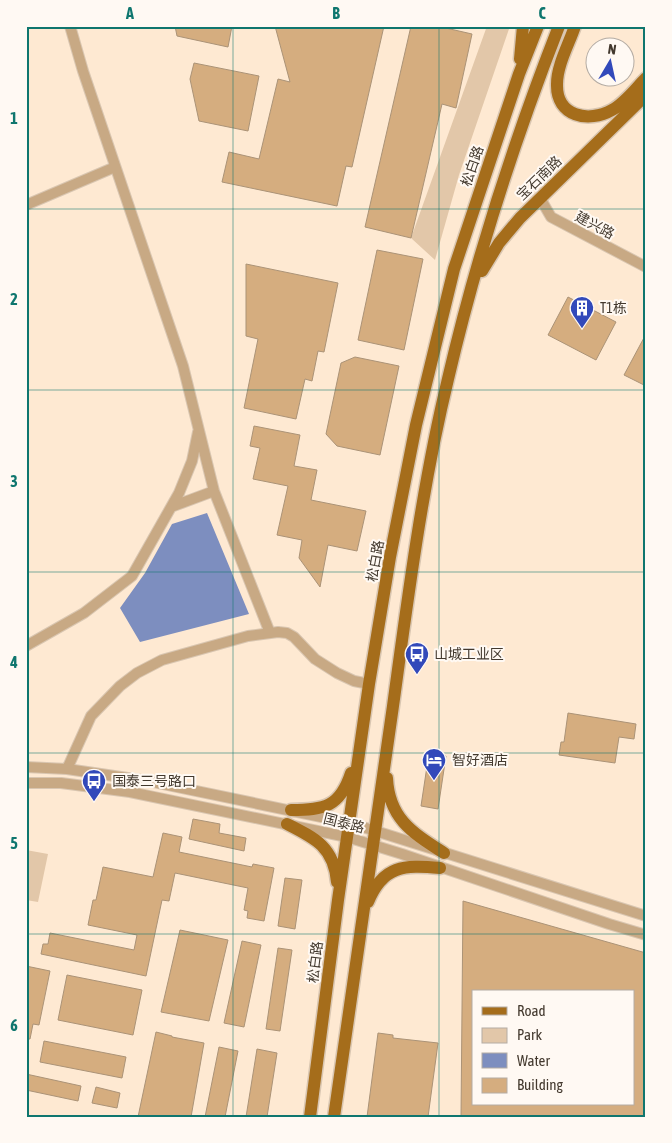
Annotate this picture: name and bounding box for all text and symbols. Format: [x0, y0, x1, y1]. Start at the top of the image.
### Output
text: A [125, 4, 134, 22]
text: B [332, 4, 340, 22]
text: C [538, 4, 546, 22]
north arrow [584, 38, 634, 88]
text: N [607, 41, 617, 58]
text: 1 [10, 109, 18, 127]
street label: 松白路 [458, 144, 486, 188]
street label: 宝石南路 [513, 153, 565, 203]
street label: 建兴路 [573, 208, 617, 242]
text: 2 [10, 290, 18, 308]
building icon: T1栋 [569, 295, 595, 329]
place label: T1栋 [600, 300, 627, 316]
text: 3 [10, 472, 18, 490]
street label: 松白路 [363, 539, 387, 583]
bus stop icon: 山城工业区 [404, 641, 430, 675]
place label: 山城工业区 [434, 646, 504, 662]
text: 4 [9, 653, 18, 671]
hotel icon: 智好酒店 [421, 747, 447, 781]
place label: 智好酒店 [452, 752, 508, 768]
bus stop icon: 国泰三号路口 [81, 768, 107, 802]
place label: 国泰三号路口 [112, 773, 196, 789]
street label: 国泰路 [322, 810, 366, 836]
text: 5 [10, 834, 18, 852]
street label: 松白路 [305, 940, 325, 984]
legend [472, 990, 634, 1106]
text: Road [517, 1002, 546, 1019]
text: 6 [10, 1016, 18, 1034]
text: Park [517, 1026, 542, 1043]
text: Water [517, 1052, 550, 1069]
text: Building [517, 1076, 563, 1093]

